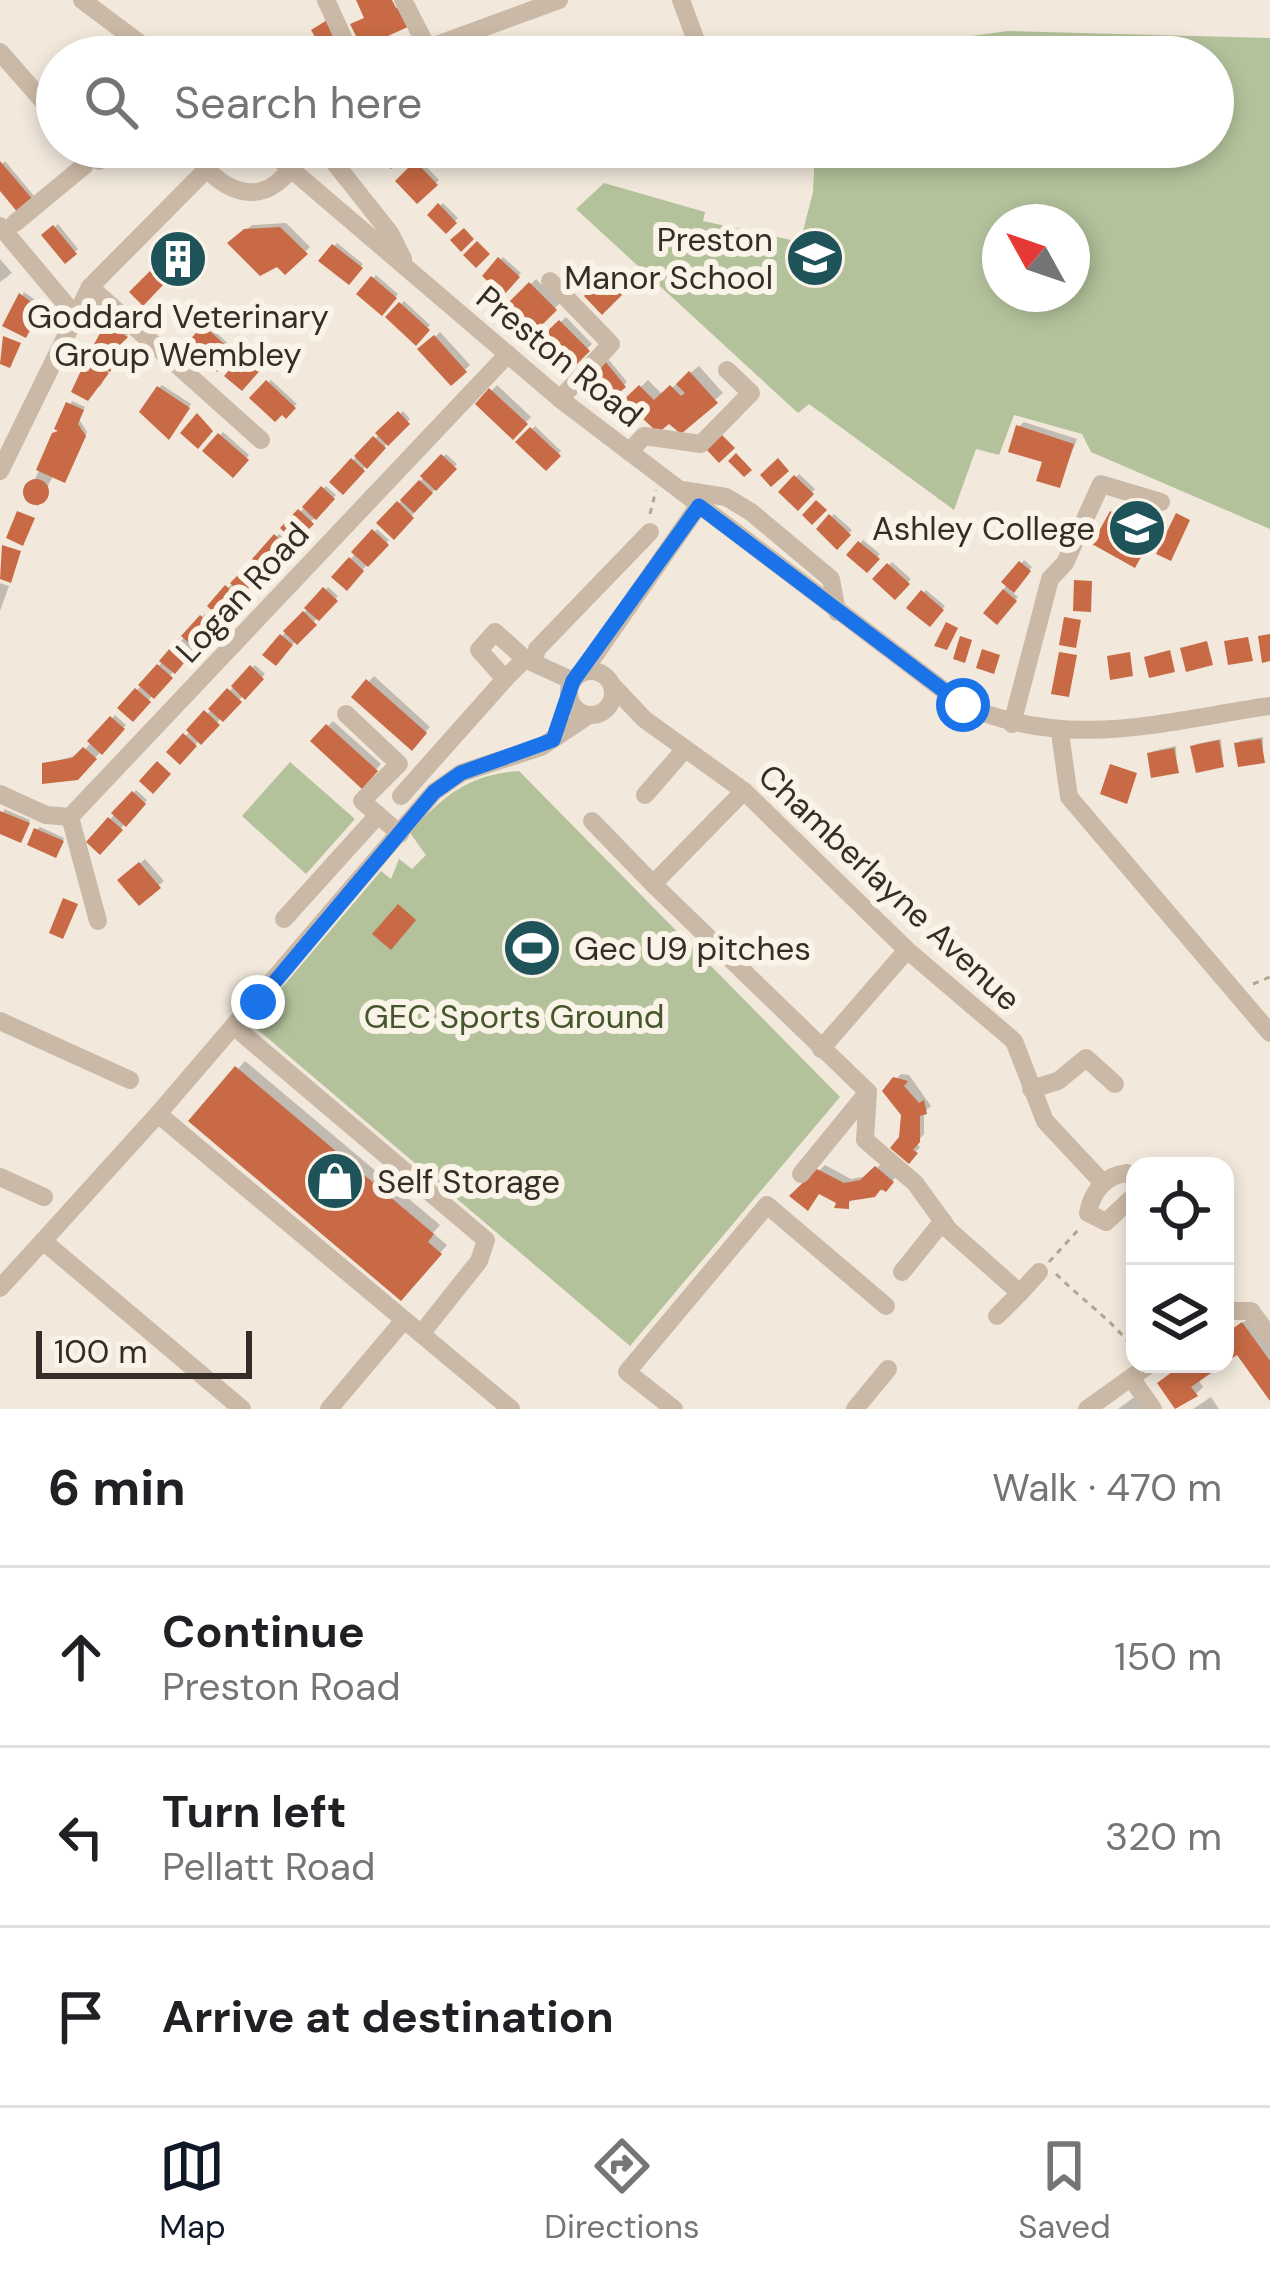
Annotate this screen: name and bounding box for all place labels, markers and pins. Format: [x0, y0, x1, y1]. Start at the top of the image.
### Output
place label: Preston Manor School [564, 218, 773, 299]
school or university icon: Preston Manor School [784, 227, 846, 289]
building icon: Goddard Veterinary Group Wembley [147, 228, 209, 290]
place label: Goddard Veterinary Group Wembley [27, 295, 329, 376]
school or university icon: Ashley College [1106, 497, 1168, 559]
place label: Ashley College [872, 507, 1095, 550]
sports icon: Gec U9 pitches [501, 917, 563, 979]
place label: Gec U9 pitches [574, 927, 811, 970]
shop icon: Self Storage [304, 1150, 366, 1212]
place label: Self Storage [377, 1160, 560, 1203]

